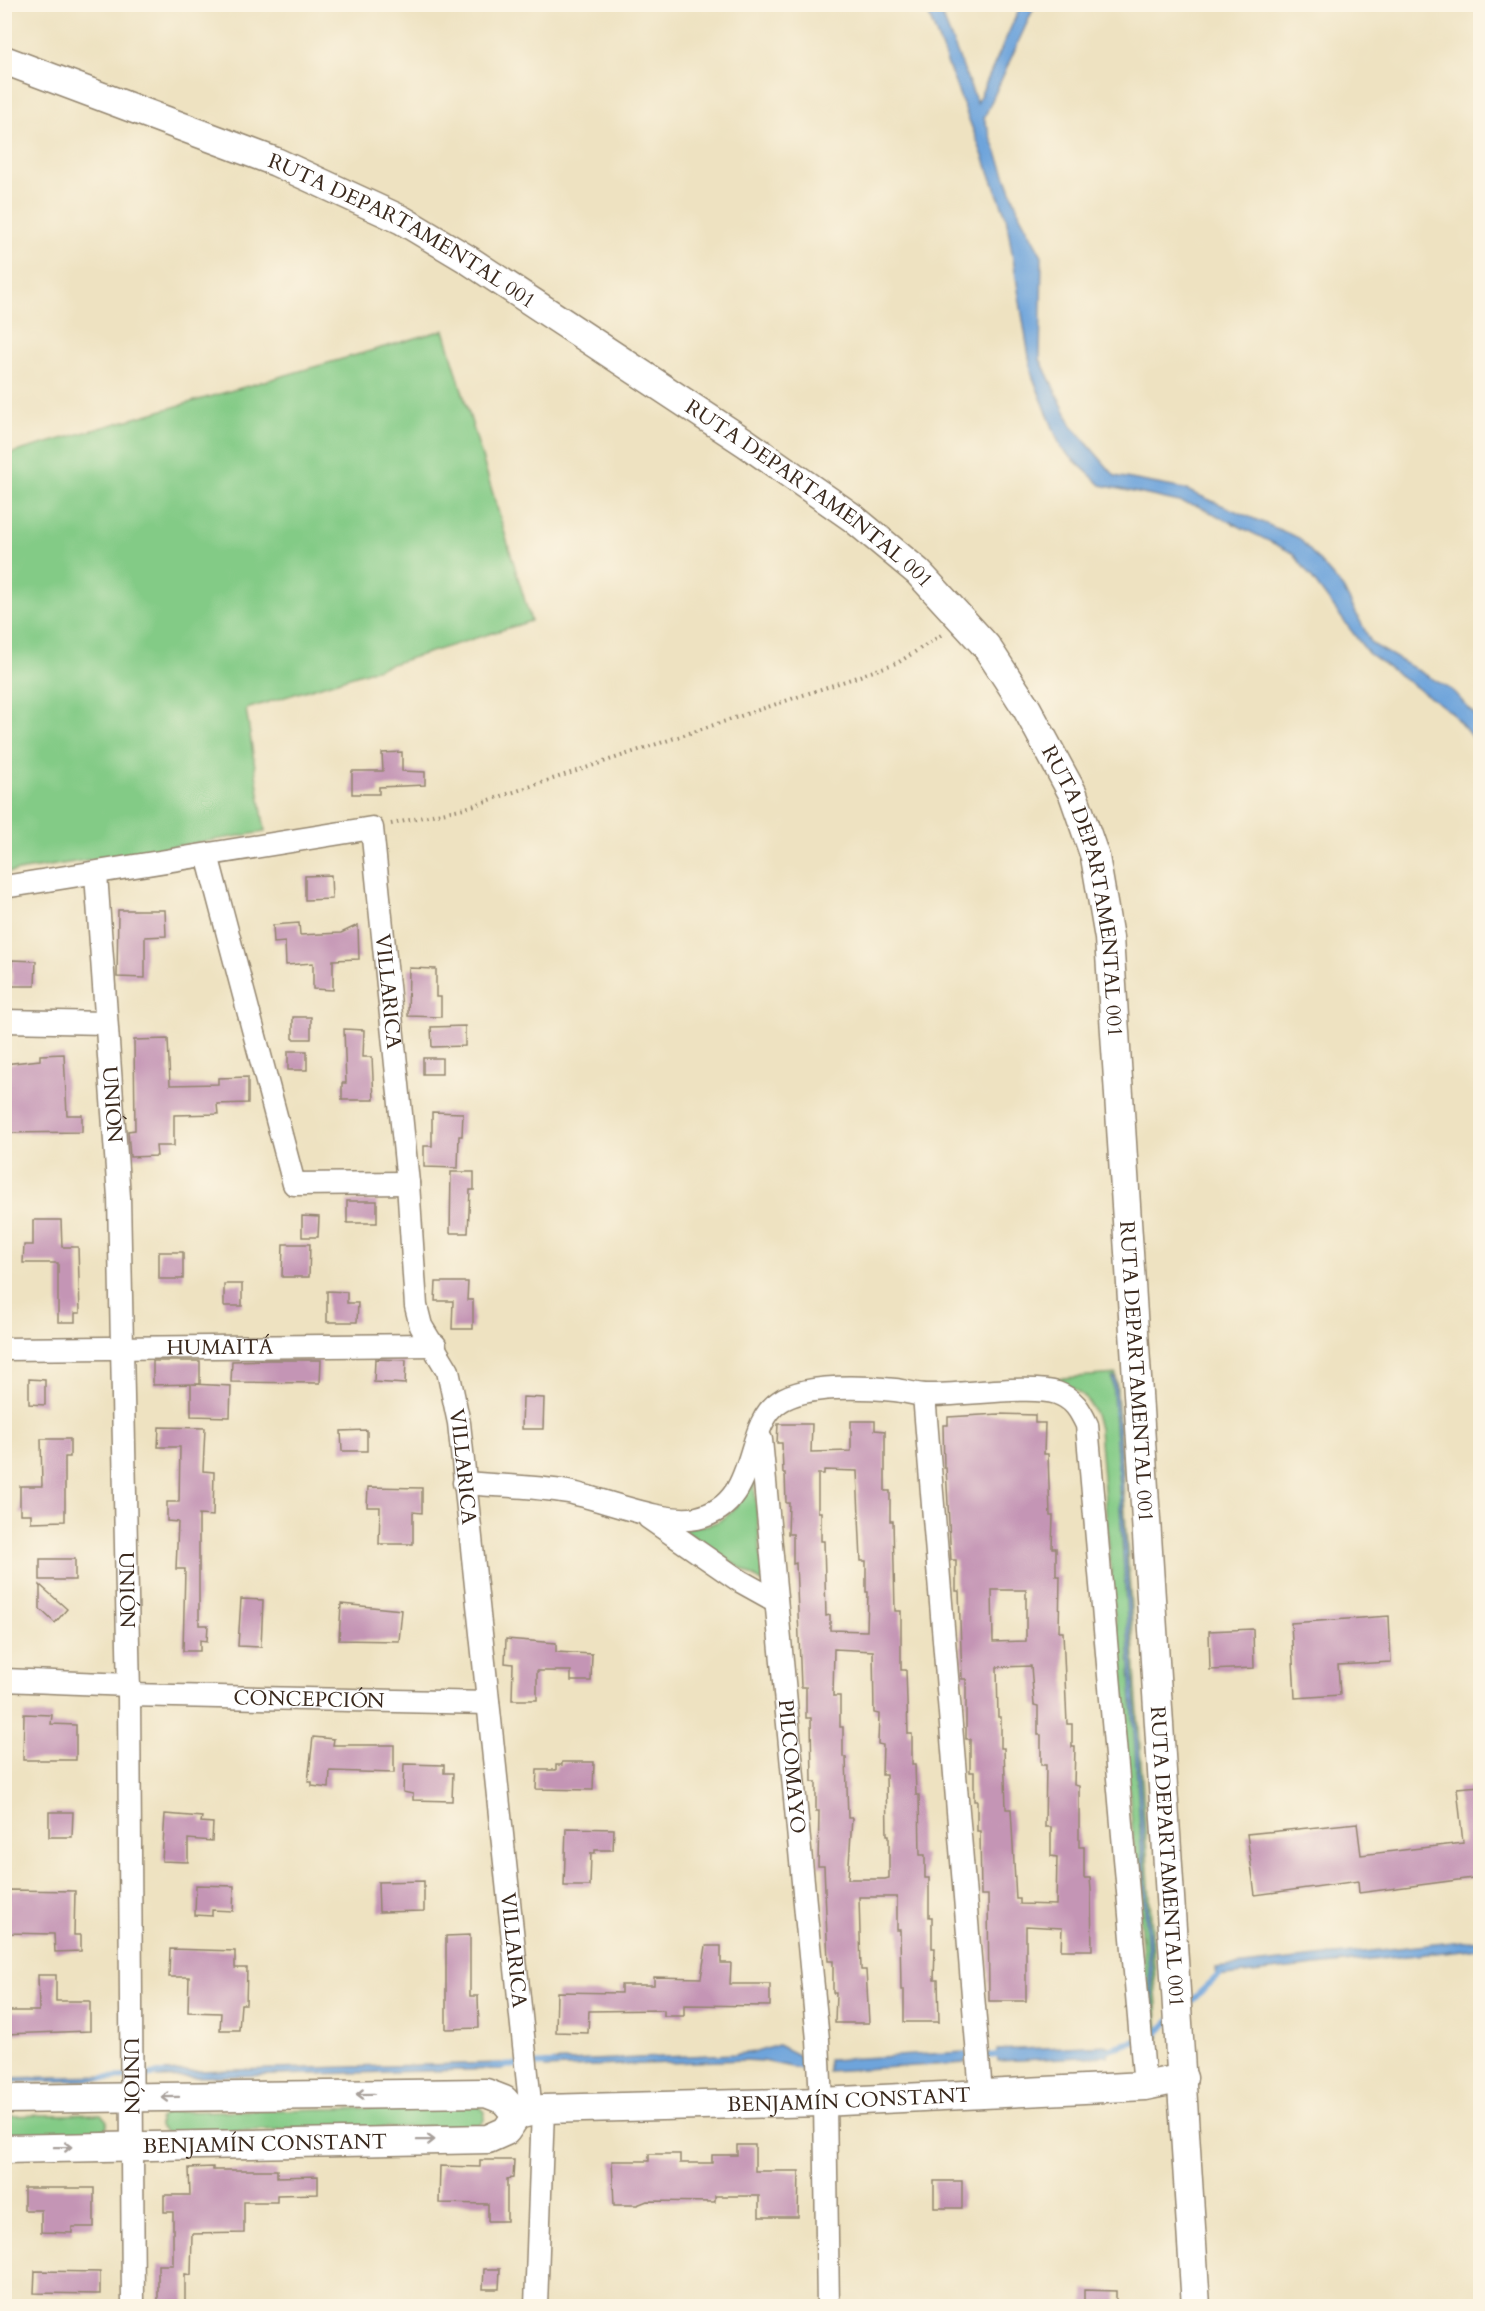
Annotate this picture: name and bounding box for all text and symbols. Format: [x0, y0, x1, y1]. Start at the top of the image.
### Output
street label: RUTA DEPARTAMENTAL 001 [264, 146, 542, 315]
street label: RUTA DEPARTAMENTAL 001 [680, 392, 940, 594]
street label: RUTA DEPARTAMENTAL 001 [1035, 740, 1130, 1038]
street label: VILLARICA [368, 932, 409, 1051]
street label: UNIÓN [95, 1065, 130, 1144]
street label: RUTA DEPARTAMENTAL 001 [1113, 1220, 1161, 1523]
street label: HUMAITÁ [166, 1332, 274, 1362]
street label: VILLARICA [442, 1406, 484, 1526]
street label: UNIÓN [112, 1552, 143, 1629]
street label: CONCEPCIÓN [233, 1683, 385, 1715]
street label: PILCOMAYO [771, 1698, 813, 1835]
street label: RUTA DEPARTAMENTAL 001 [1143, 1705, 1191, 2008]
street label: VILLARICA [494, 1891, 535, 2009]
street label: UNIÓN [117, 2038, 147, 2115]
street label: BENJAMÍN CONSTANT [727, 2080, 972, 2119]
one-way arrow [355, 2088, 375, 2100]
one-way arrow [160, 2091, 180, 2103]
street label: BENJAMÍN CONSTANT [143, 2127, 387, 2161]
one-way arrow [415, 2134, 435, 2146]
one-way arrow [52, 2141, 72, 2153]

